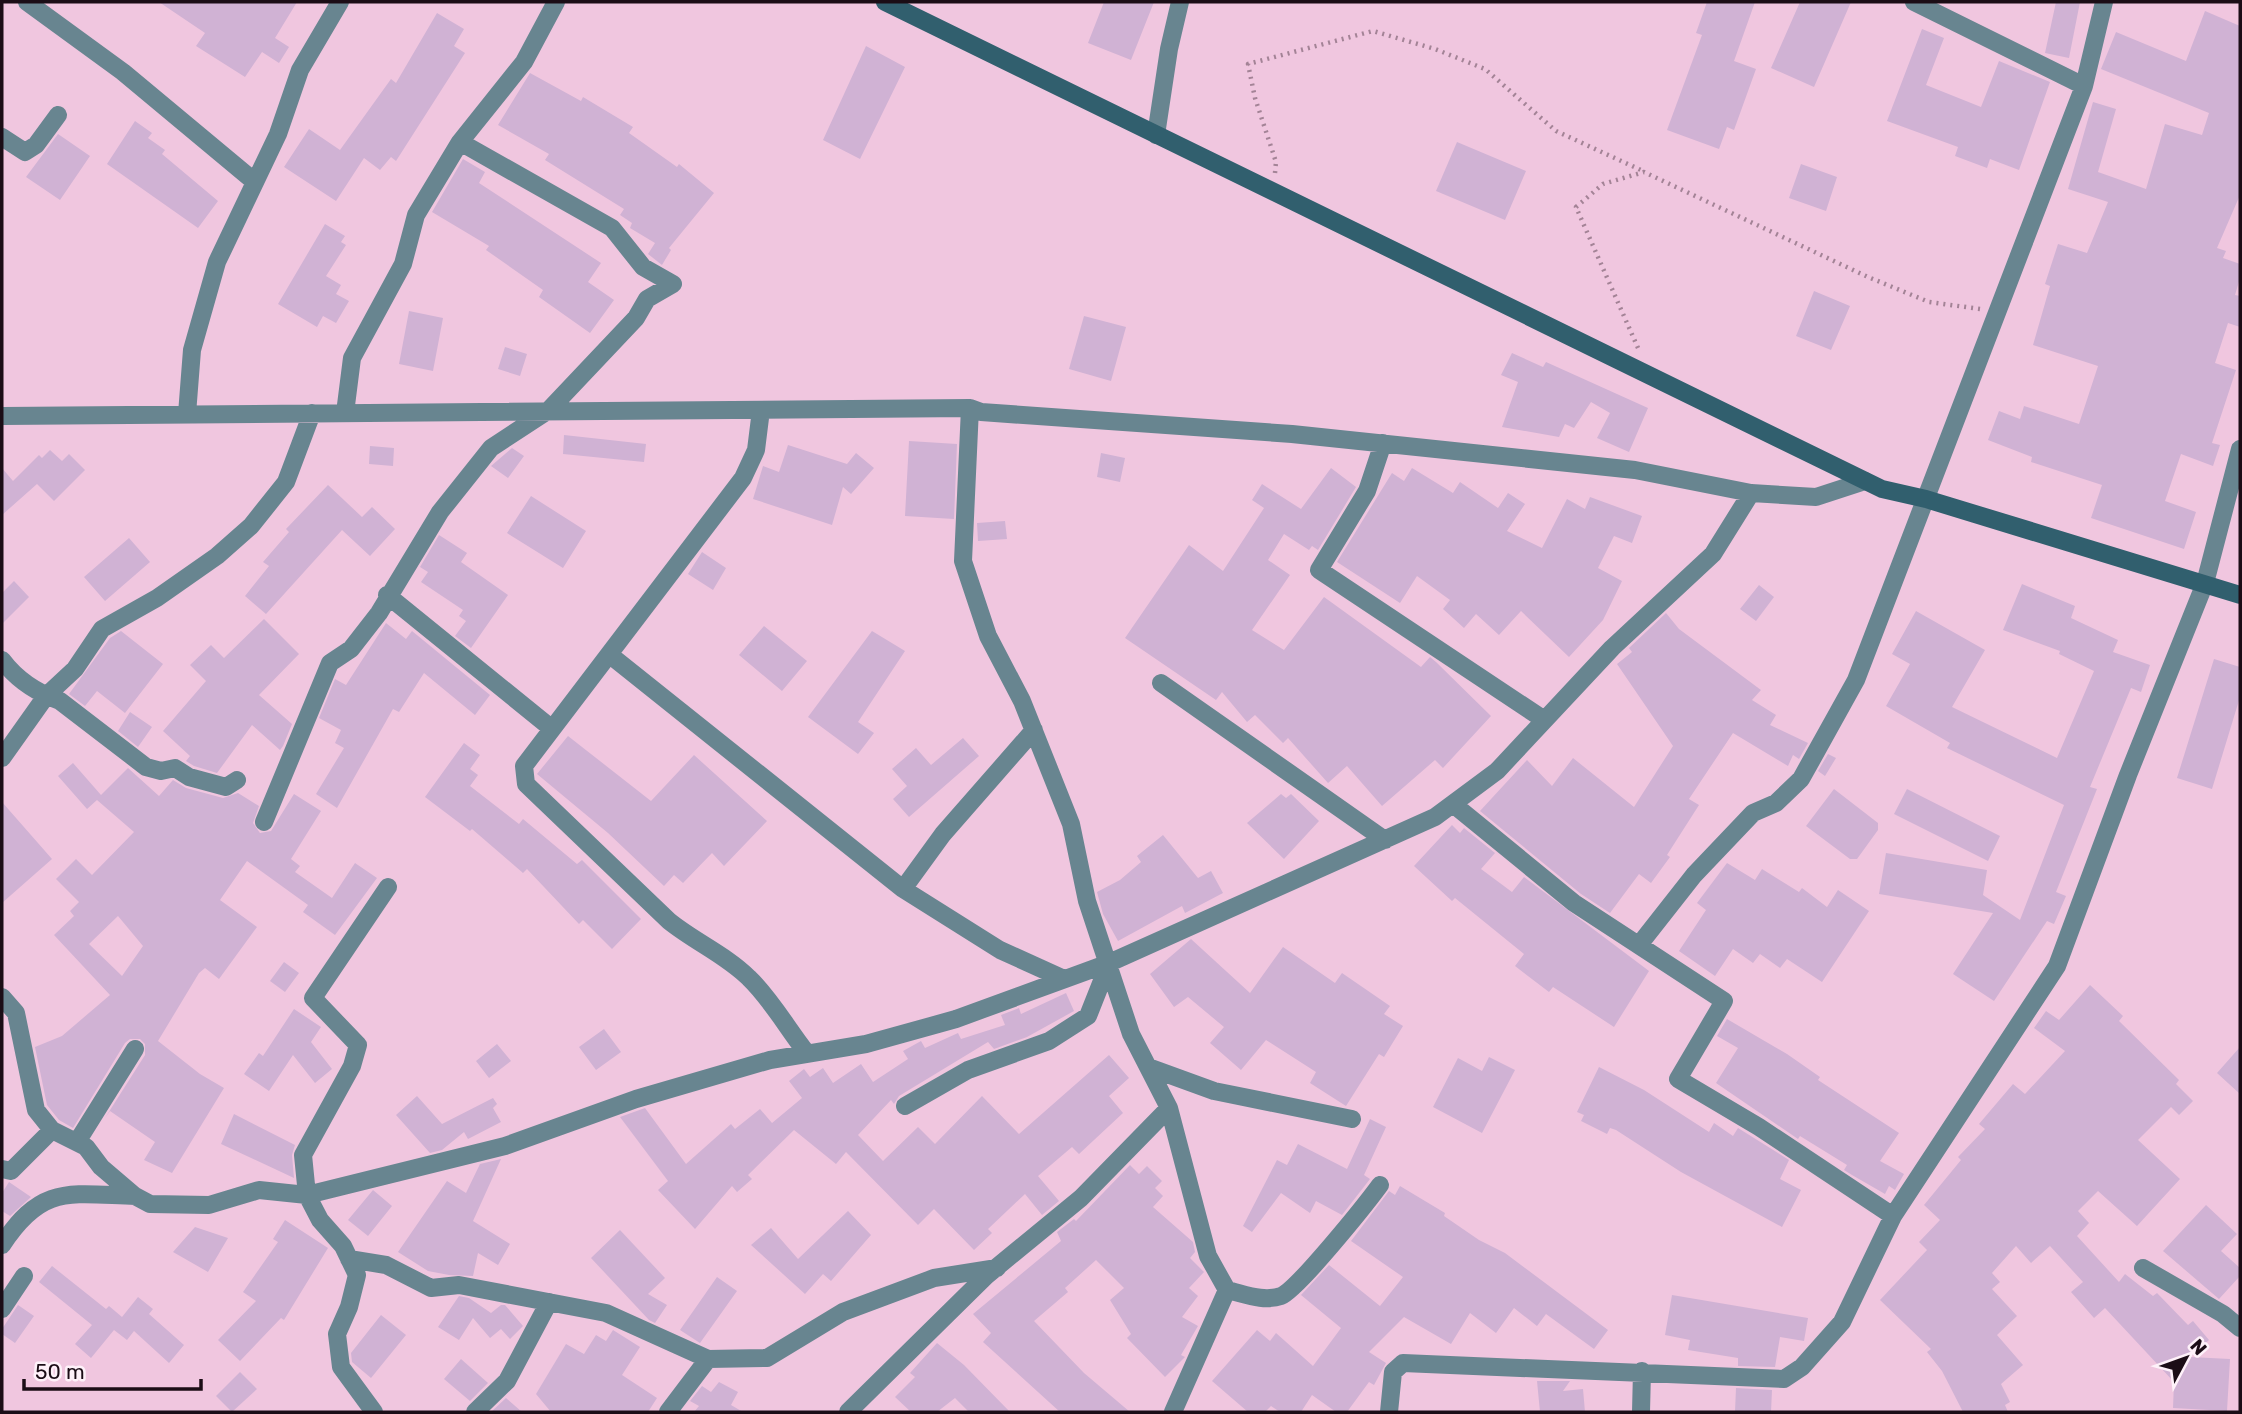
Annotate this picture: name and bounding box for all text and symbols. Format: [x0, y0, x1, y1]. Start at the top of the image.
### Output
north arrow [2151, 1323, 2221, 1393]
text: N [2185, 1334, 2212, 1360]
scale bar [24, 1348, 201, 1392]
text: 50 m [35, 1359, 85, 1384]

